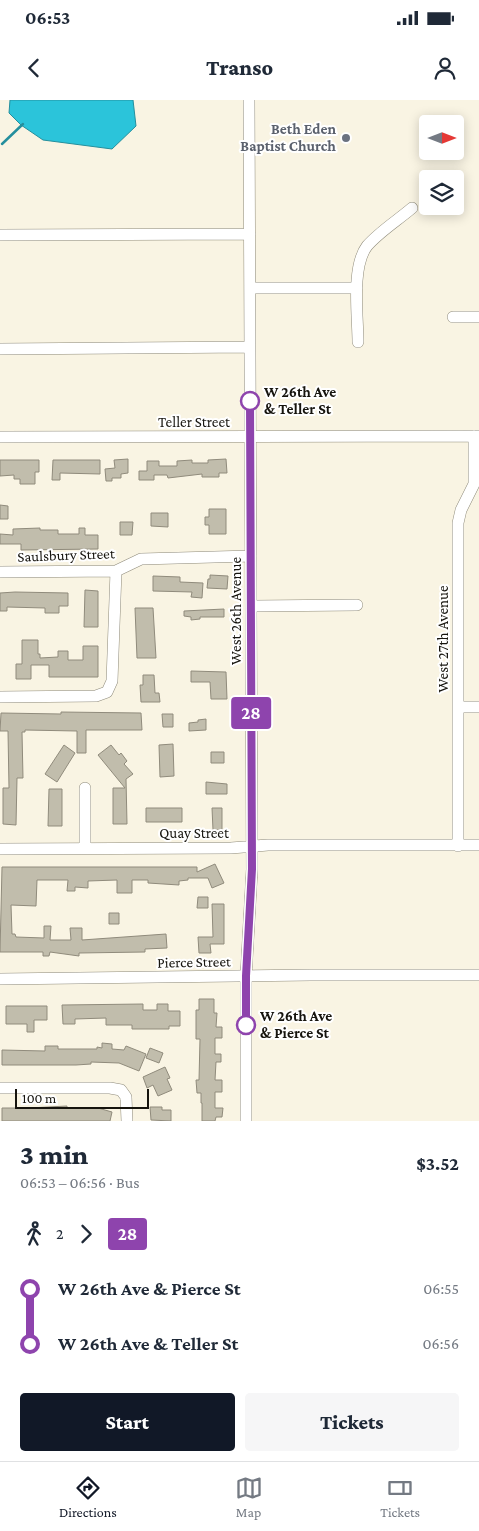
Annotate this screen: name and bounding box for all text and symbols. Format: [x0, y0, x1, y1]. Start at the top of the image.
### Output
text: 06:53 [25, 7, 70, 28]
icon: back [20, 54, 48, 82]
icon: person [431, 54, 459, 82]
text: Transo [206, 55, 273, 80]
north arrow [419, 115, 464, 160]
map controls [419, 115, 464, 215]
place label: Beth Eden Baptist Church [240, 121, 336, 154]
marker: Beth Eden Baptist Church [340, 132, 352, 144]
button: layers [419, 170, 464, 215]
place label: W 26th Ave & Teller St [263, 384, 336, 417]
marker: W 26th Ave & Teller St [240, 391, 260, 411]
street label: Teller Street [158, 414, 231, 430]
street label: Saulsbury Street [17, 545, 116, 566]
street label: West 26th Avenue [228, 557, 244, 665]
street label: West 27th Avenue [435, 585, 451, 693]
line badge: 28 [228, 697, 274, 729]
text: 28 [241, 703, 261, 723]
street label: Quay Street [159, 825, 230, 842]
street label: Pierce Street [157, 953, 232, 971]
place label: W 26th Ave & Pierce St [259, 1008, 332, 1041]
marker: W 26th Ave & Pierce St [236, 1015, 256, 1035]
scale bar [15, 1086, 149, 1109]
text: 100 m [22, 1090, 56, 1106]
text: 3 min [20, 1139, 88, 1170]
text: $3.52 [416, 1153, 459, 1174]
text: 06:53 – 06:56 · Bus [20, 1174, 139, 1191]
icon: walk [20, 1220, 48, 1248]
icon: forward [72, 1220, 100, 1248]
text: 28 [118, 1224, 137, 1244]
text: 2 [56, 1225, 64, 1242]
text: W 26th Ave & Pierce St [58, 1278, 241, 1299]
text: 06:55 [423, 1280, 459, 1297]
text: W 26th Ave & Teller St [58, 1333, 238, 1354]
text: 06:56 [423, 1335, 459, 1352]
button: Start [20, 1393, 235, 1451]
button: Tickets [245, 1393, 459, 1451]
tab: Directions [59, 1474, 117, 1520]
tab: Map [235, 1474, 263, 1520]
tab: Tickets [380, 1474, 420, 1520]

